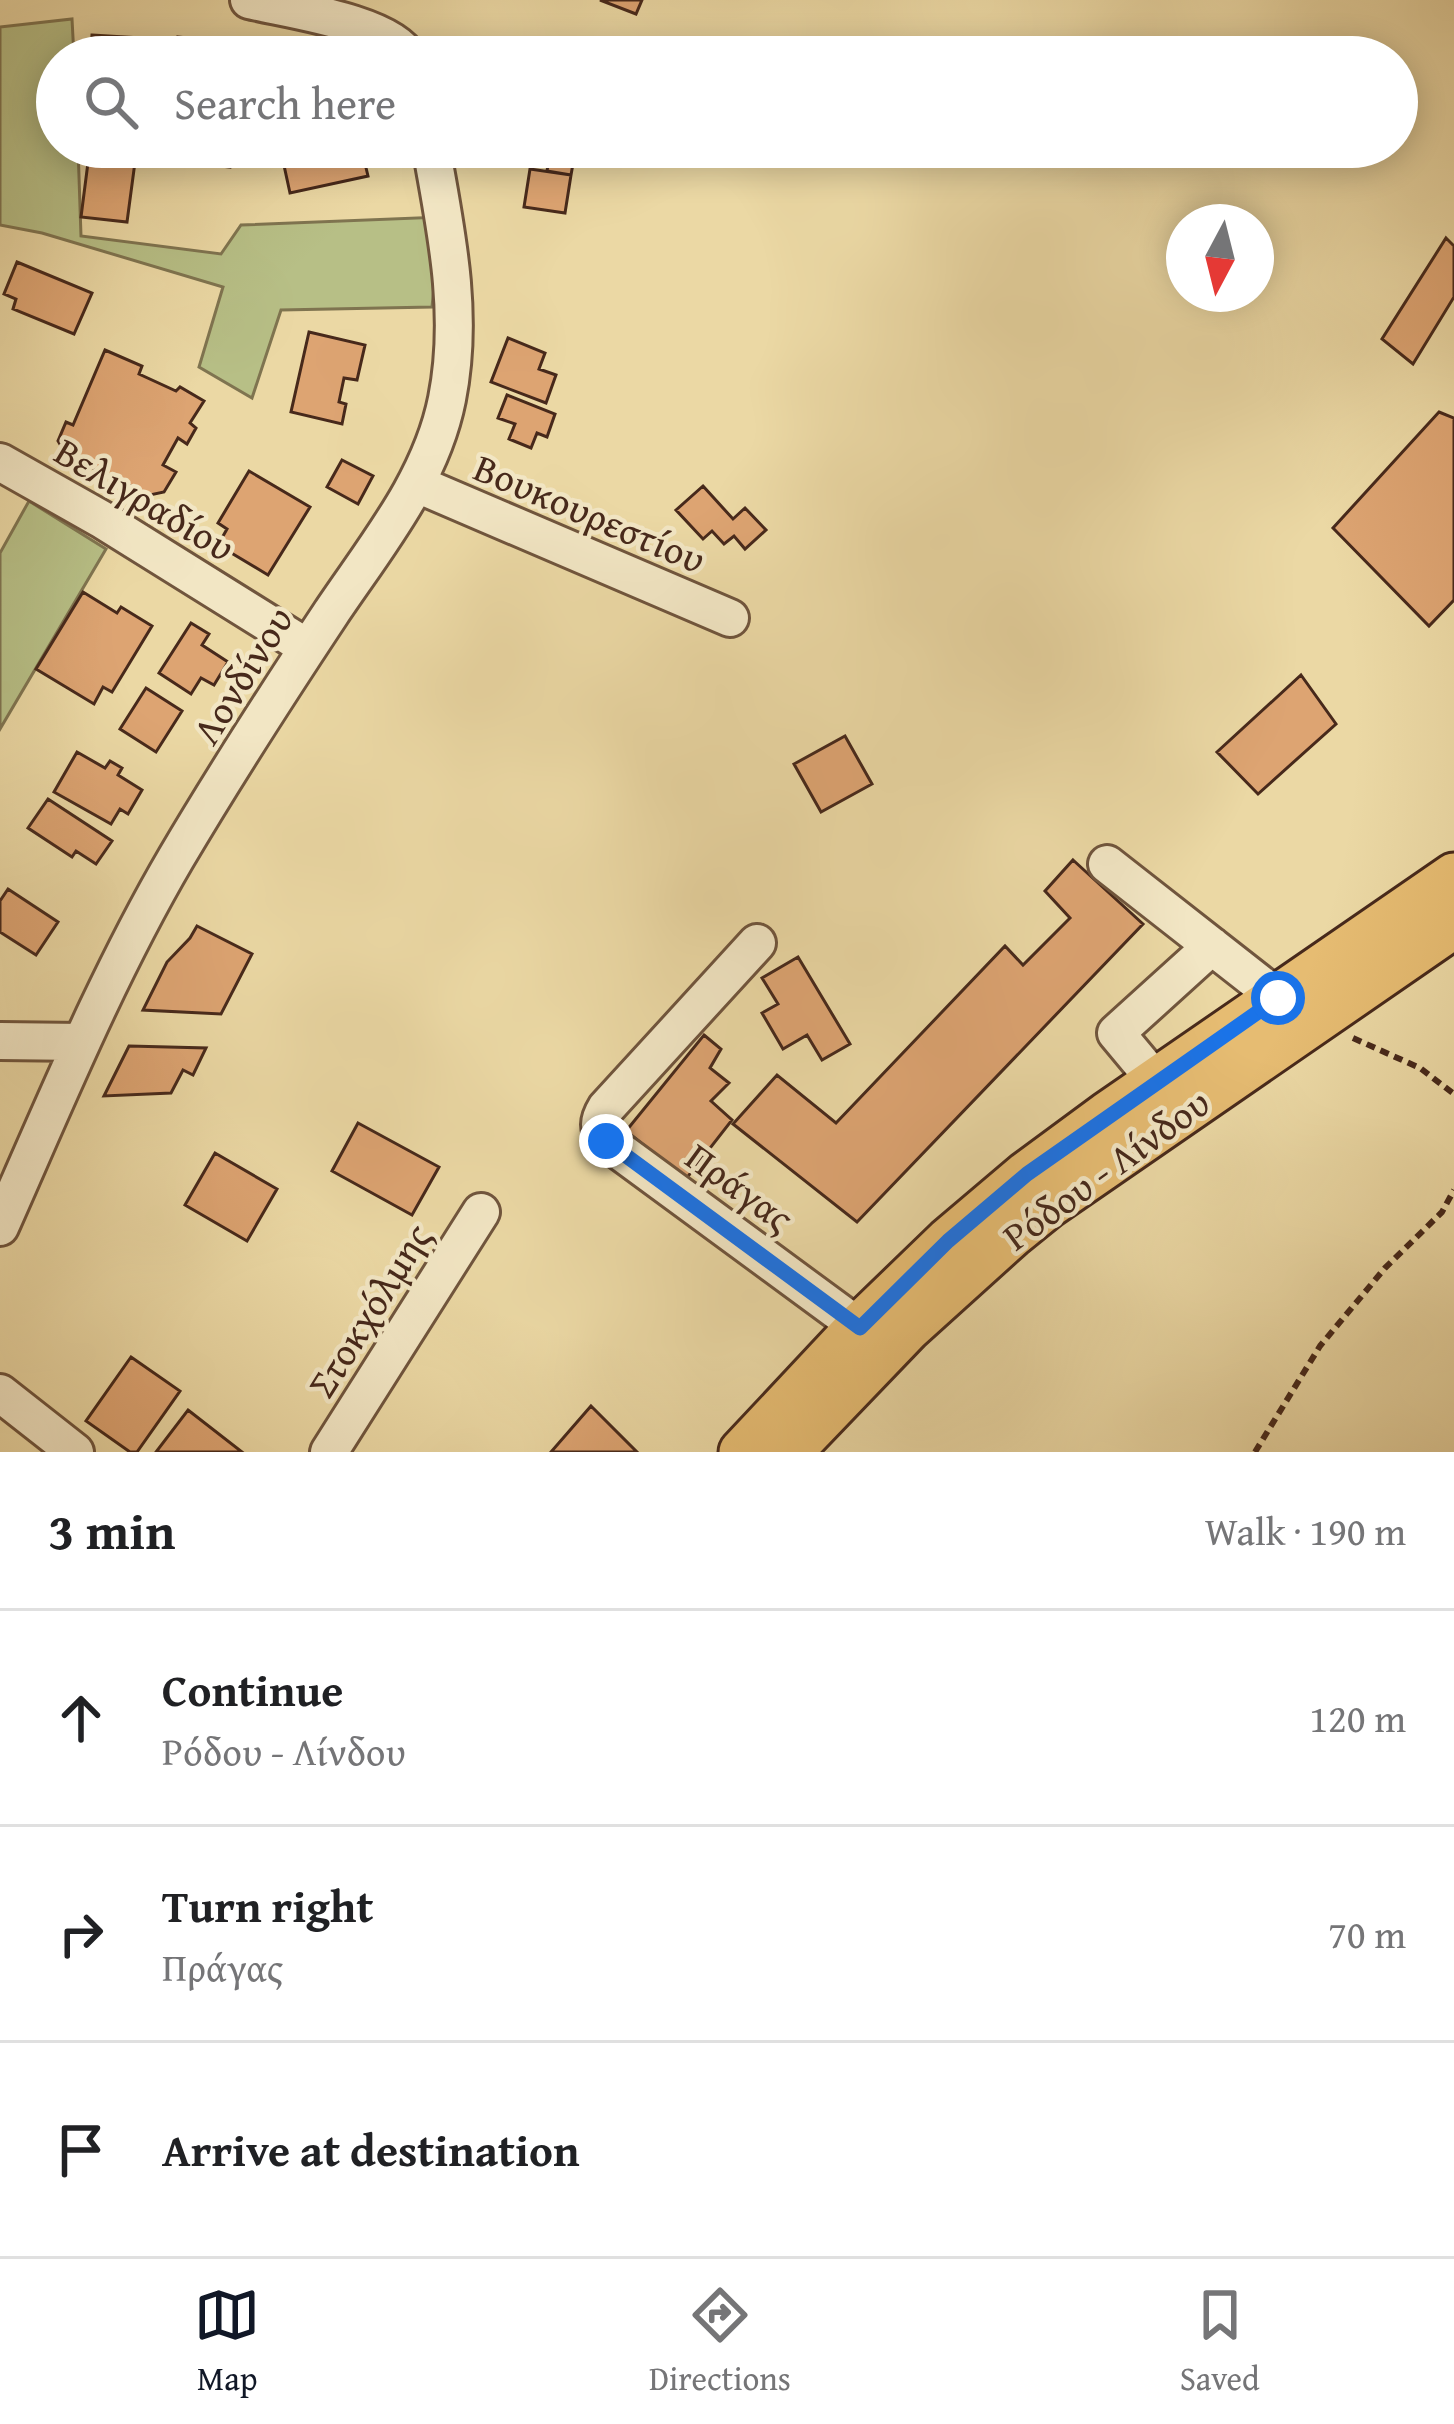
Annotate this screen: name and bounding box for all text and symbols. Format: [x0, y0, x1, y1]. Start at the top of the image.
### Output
search box [36, 36, 1418, 168]
icon: search [78, 69, 144, 135]
text: Search here [174, 70, 396, 135]
north arrow [1166, 204, 1274, 312]
street label: Βελιγραδίου [45, 422, 246, 575]
street label: Βουκουρεστίου [466, 438, 715, 587]
street label: Λονδίνου [177, 595, 306, 755]
route start [1251, 971, 1305, 1025]
street label: Ρόδου - Λίνδου [990, 1074, 1221, 1263]
route end [579, 1114, 633, 1168]
street label: Πράγας [674, 1128, 807, 1246]
street label: Στοκχόλμης [293, 1211, 445, 1408]
text: 3 min [48, 1493, 175, 1568]
text: Walk · 190 m [1205, 1502, 1406, 1559]
text: Continue [162, 1657, 343, 1722]
icon: ahead [48, 1685, 114, 1751]
text: 120 m [1309, 1689, 1406, 1746]
text: Ρόδου - Λίνδου [162, 1722, 406, 1779]
text: Turn right [162, 1873, 374, 1938]
icon: right [48, 1901, 114, 1967]
text: 70 m [1328, 1905, 1406, 1962]
text: Πράγας [162, 1938, 283, 1995]
icon: arrive [48, 2117, 114, 2183]
text: Arrive at destination [162, 2117, 580, 2182]
tab: Map [194, 2282, 260, 2402]
tab: Directions [649, 2282, 791, 2402]
tab: Saved [1180, 2282, 1260, 2402]

